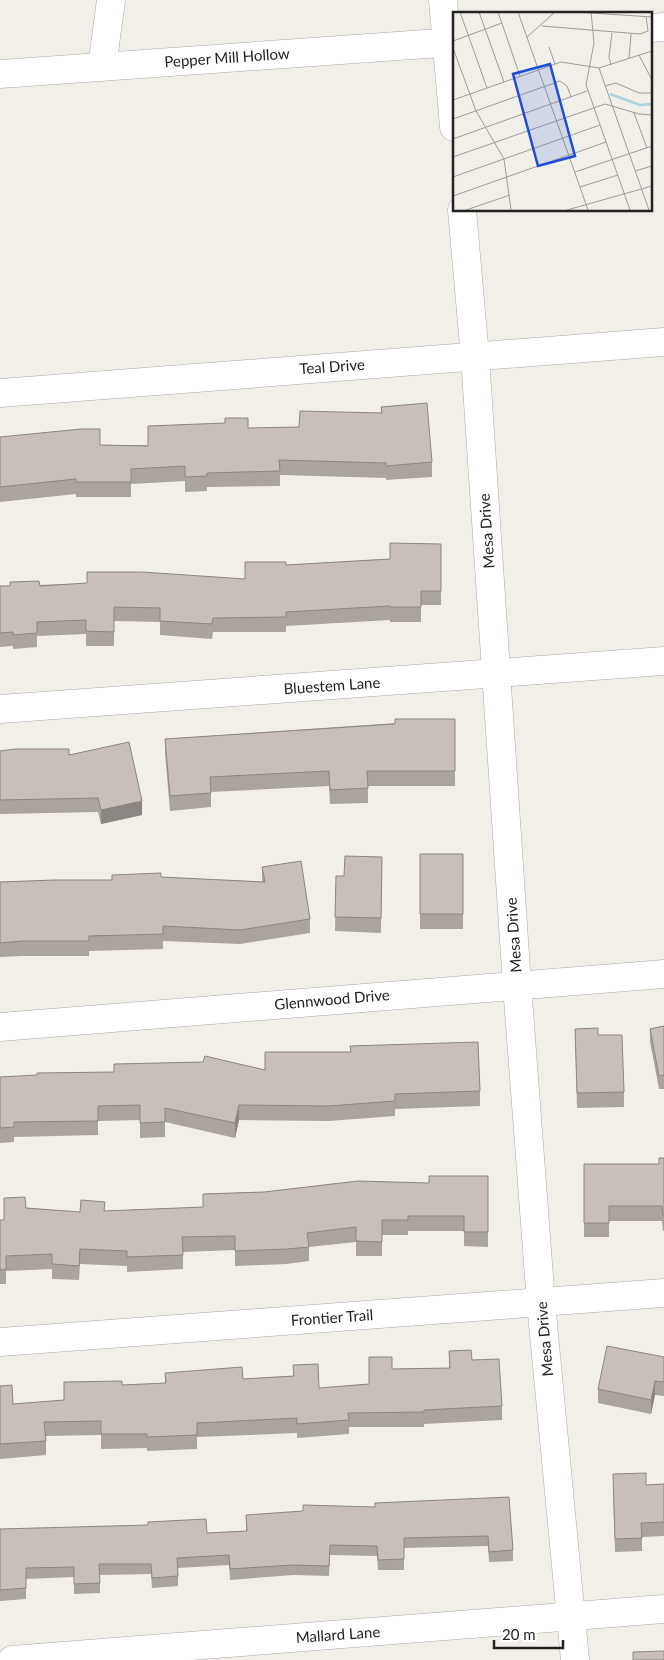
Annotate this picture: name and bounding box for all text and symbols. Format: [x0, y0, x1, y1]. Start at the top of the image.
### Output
inset map [453, 12, 652, 211]
street label: Pepper Mill Hollow [164, 44, 290, 70]
street label: Teal Drive [299, 355, 365, 377]
street label: Mesa Drive [474, 493, 498, 569]
street label: Bluestem Lane [283, 673, 381, 697]
street label: Mesa Drive [501, 897, 525, 973]
street label: Glennwood Drive [273, 985, 390, 1013]
street label: Mesa Drive [532, 1301, 556, 1377]
street label: Frontier Trail [290, 1305, 374, 1329]
scale bar [494, 1618, 563, 1650]
street label: Mallard Lane [295, 1622, 381, 1646]
text: 20 m [502, 1625, 536, 1643]

